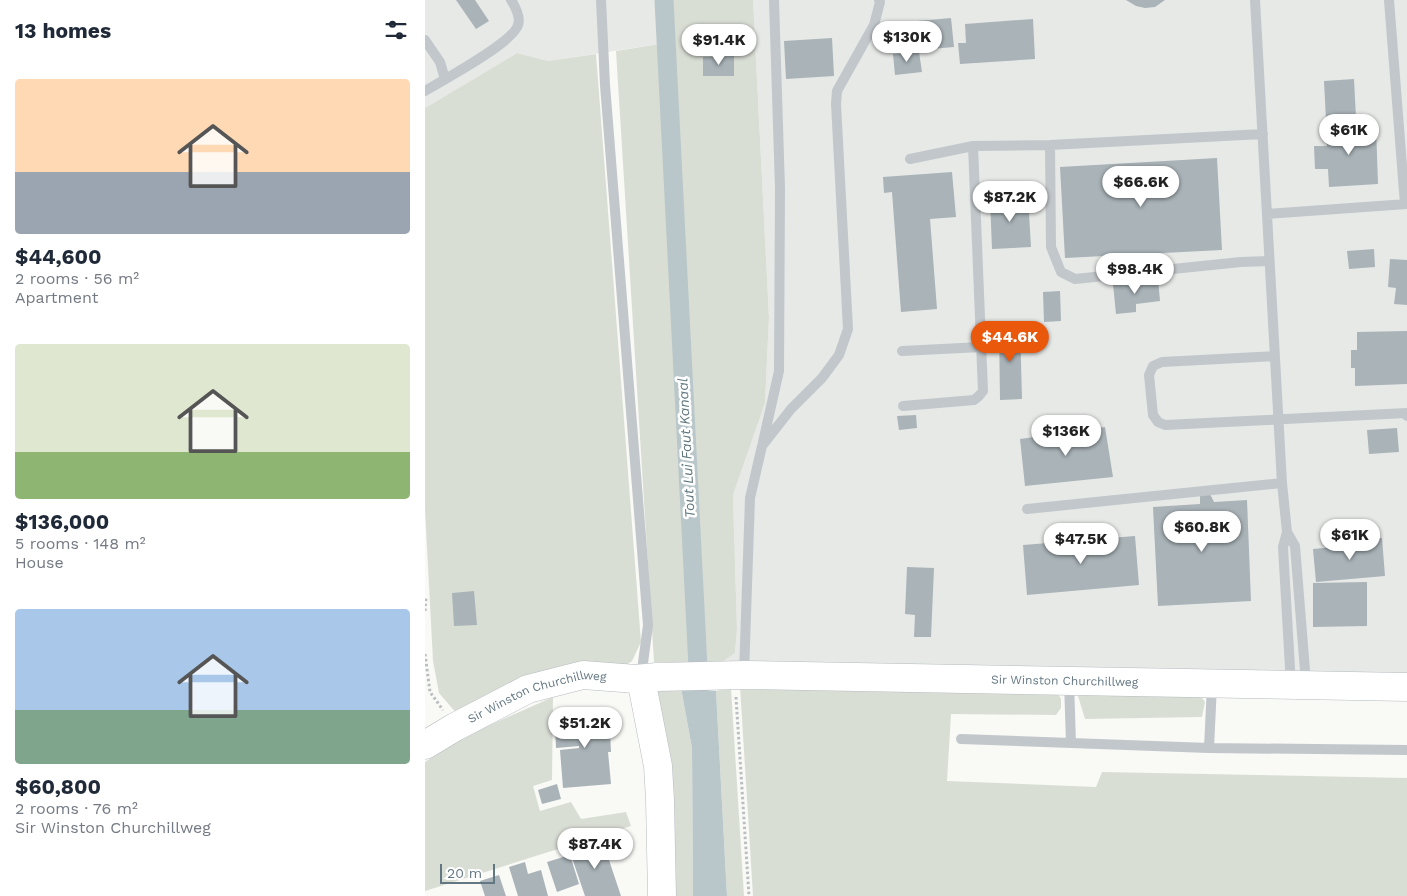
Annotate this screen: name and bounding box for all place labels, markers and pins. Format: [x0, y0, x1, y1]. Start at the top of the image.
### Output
pin: $130K [872, 20, 942, 63]
pin: $91.4K [678, 23, 760, 66]
pin: $61K [1319, 114, 1379, 156]
pin: $66.6K [1100, 166, 1182, 208]
pin: $87.2K [969, 180, 1051, 223]
pin: $98.4K [1094, 252, 1176, 295]
pin: $44.6K [969, 320, 1051, 363]
pin: $136K [1031, 414, 1101, 457]
pin: $60.8K [1161, 510, 1243, 553]
pin: $61K [1320, 518, 1380, 561]
pin: $47.5K [1040, 522, 1122, 565]
pin: $51.2K [544, 706, 626, 749]
pin: $87.4K [554, 828, 636, 870]

